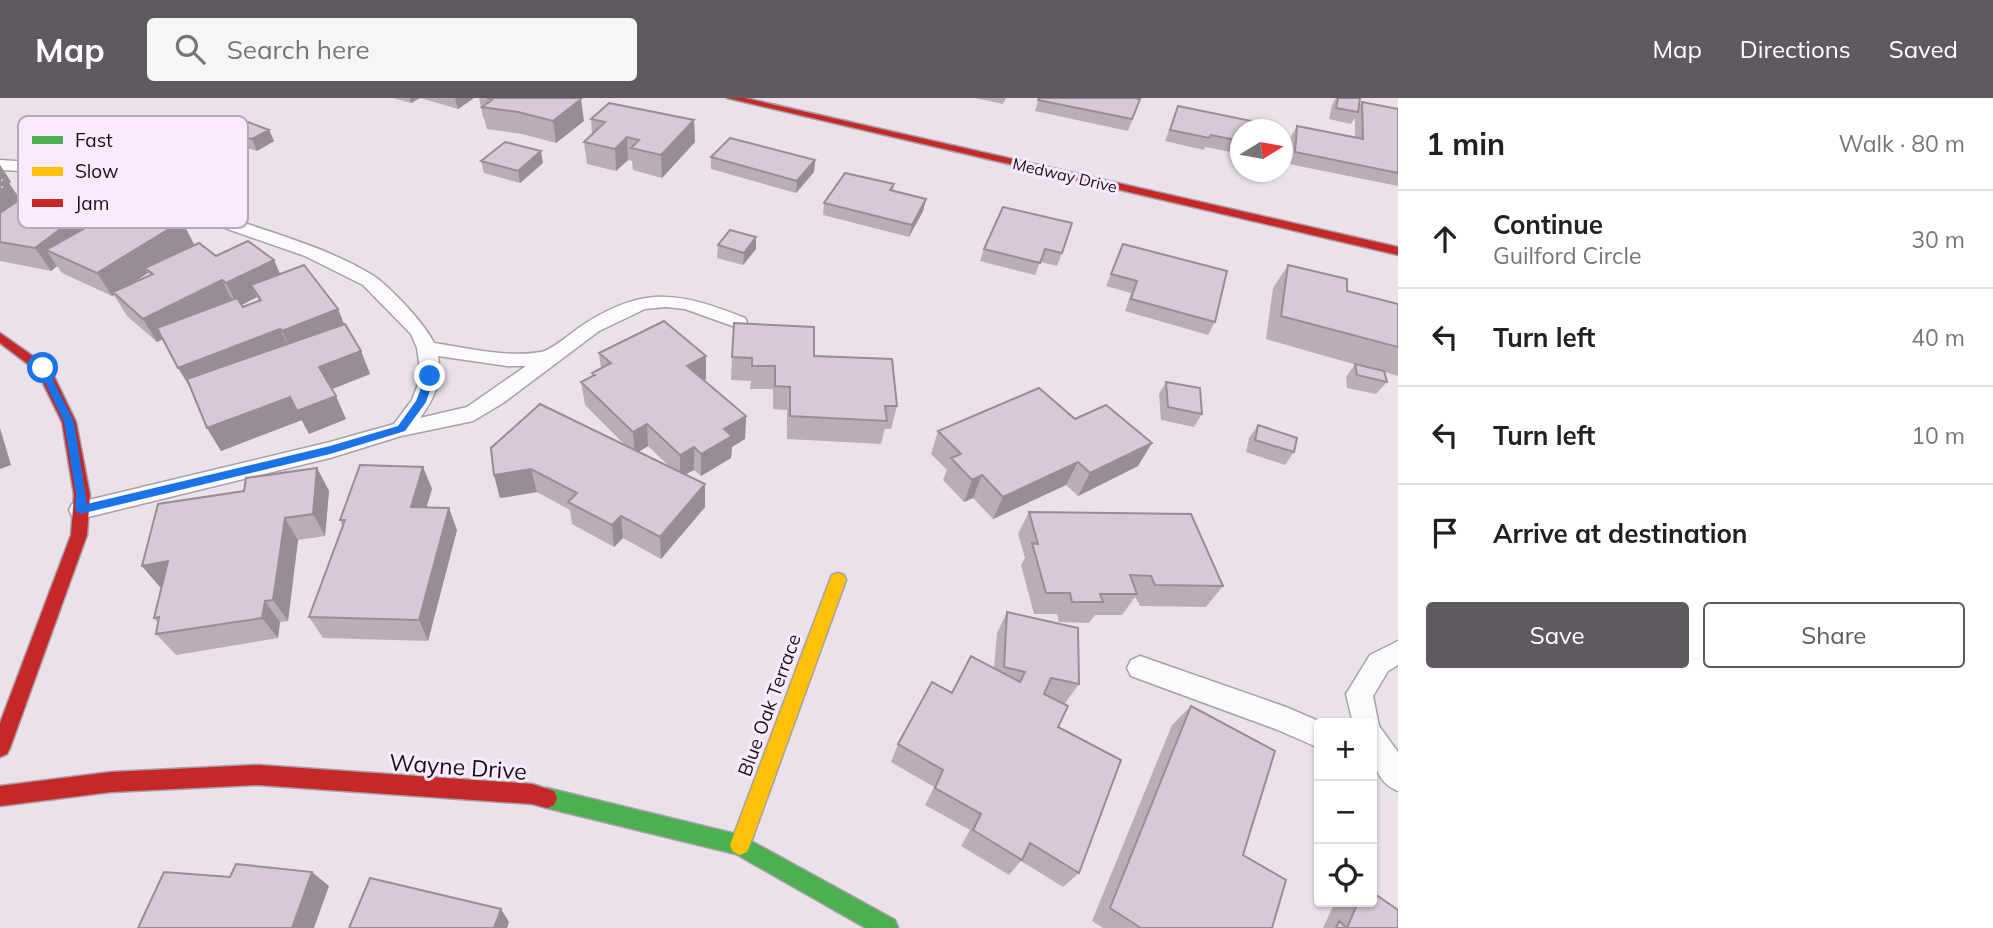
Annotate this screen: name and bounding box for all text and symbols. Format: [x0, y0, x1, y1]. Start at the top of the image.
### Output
search box [147, 18, 637, 81]
text: Map [35, 29, 105, 70]
icon: search [171, 30, 209, 68]
text: Search here [227, 33, 370, 66]
text: Map [1652, 34, 1702, 64]
text: Directions [1740, 34, 1851, 64]
text: Saved [1889, 34, 1958, 64]
legend [18, 116, 248, 228]
north arrow [1230, 119, 1293, 182]
text: 1 min [1426, 125, 1505, 163]
text: Fast [75, 128, 113, 152]
text: Walk · 80 m [1839, 129, 1965, 158]
street label: Medway Drive [1011, 153, 1119, 197]
text: Slow [75, 159, 119, 183]
text: Jam [75, 191, 109, 215]
text: Continue [1493, 208, 1603, 241]
icon: ahead [1426, 220, 1464, 258]
text: 30 m [1911, 225, 1965, 254]
text: Guilford Circle [1493, 241, 1641, 270]
icon: left [1426, 318, 1464, 356]
text: Turn left [1493, 321, 1595, 354]
text: 40 m [1911, 323, 1965, 352]
route start [27, 352, 58, 383]
route end [414, 360, 445, 391]
icon: left [1426, 416, 1464, 454]
text: Turn left [1493, 419, 1595, 452]
text: 10 m [1911, 421, 1965, 450]
icon: arrive [1426, 514, 1464, 552]
text: Arrive at destination [1493, 517, 1748, 550]
button: Save [1426, 602, 1689, 668]
button: Share [1703, 602, 1965, 668]
street label: Blue Oak Terrace [732, 631, 806, 779]
map controls [1314, 718, 1377, 907]
button: + [1314, 718, 1377, 781]
street label: Wayne Drive [388, 747, 528, 786]
button: − [1314, 781, 1377, 844]
button: locate [1314, 844, 1377, 907]

